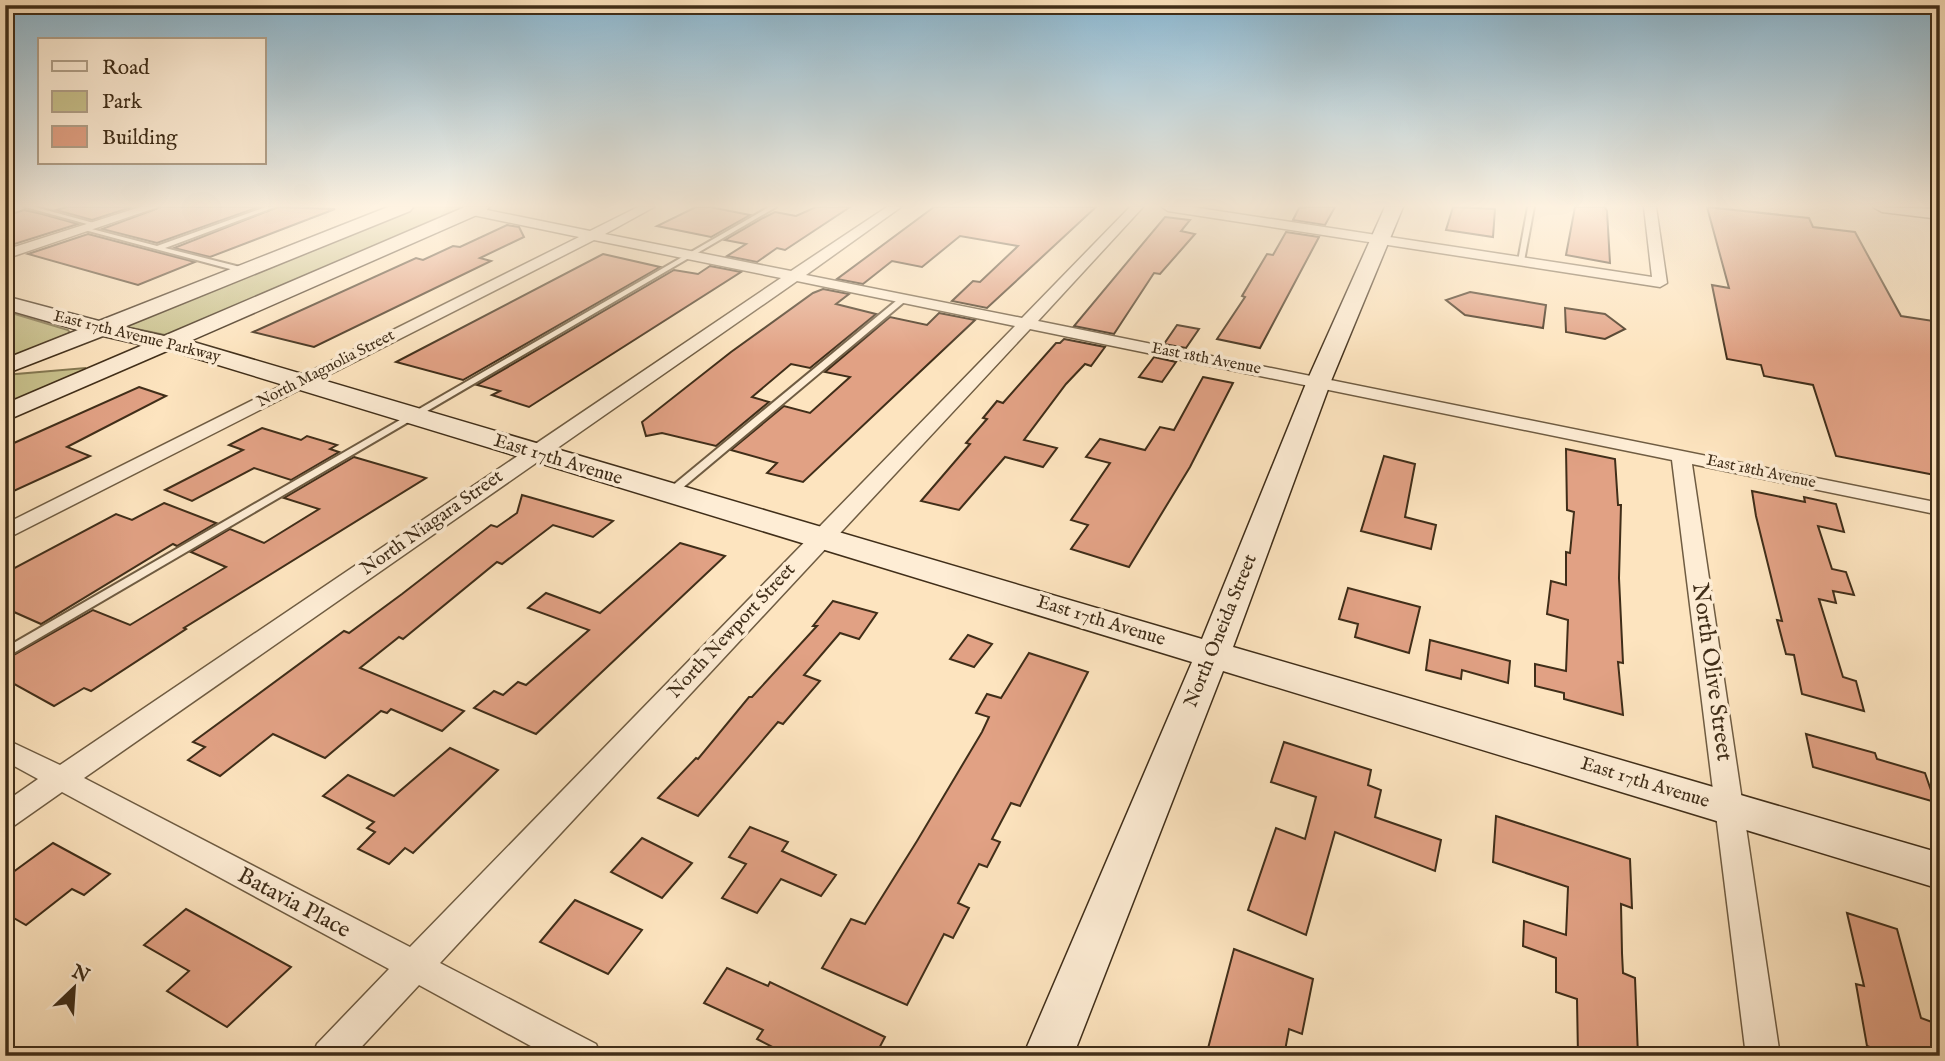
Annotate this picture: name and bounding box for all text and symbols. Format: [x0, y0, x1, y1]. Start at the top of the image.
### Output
legend [38, 38, 266, 164]
text: Road [102, 55, 150, 82]
text: Park [102, 89, 143, 116]
text: Building [102, 125, 178, 152]
street label: East 17th Avenue Parkway [51, 307, 223, 367]
street label: North Magnolia Street [254, 325, 399, 412]
street label: East 18th Avenue [1149, 339, 1263, 379]
street label: East 17th Avenue [491, 429, 626, 491]
street label: East 18th Avenue [1705, 451, 1817, 493]
street label: North Niagara Street [356, 465, 508, 581]
street label: North Oneida Street [1179, 550, 1263, 711]
street label: North Newport Street [663, 558, 801, 704]
street label: North Olive Street [1685, 581, 1739, 763]
street label: East 17th Avenue [1034, 590, 1169, 652]
street label: East 17th Avenue [1578, 752, 1713, 814]
street label: Batavia Place [232, 861, 356, 945]
north arrow [38, 953, 108, 1023]
text: N [67, 960, 93, 989]

